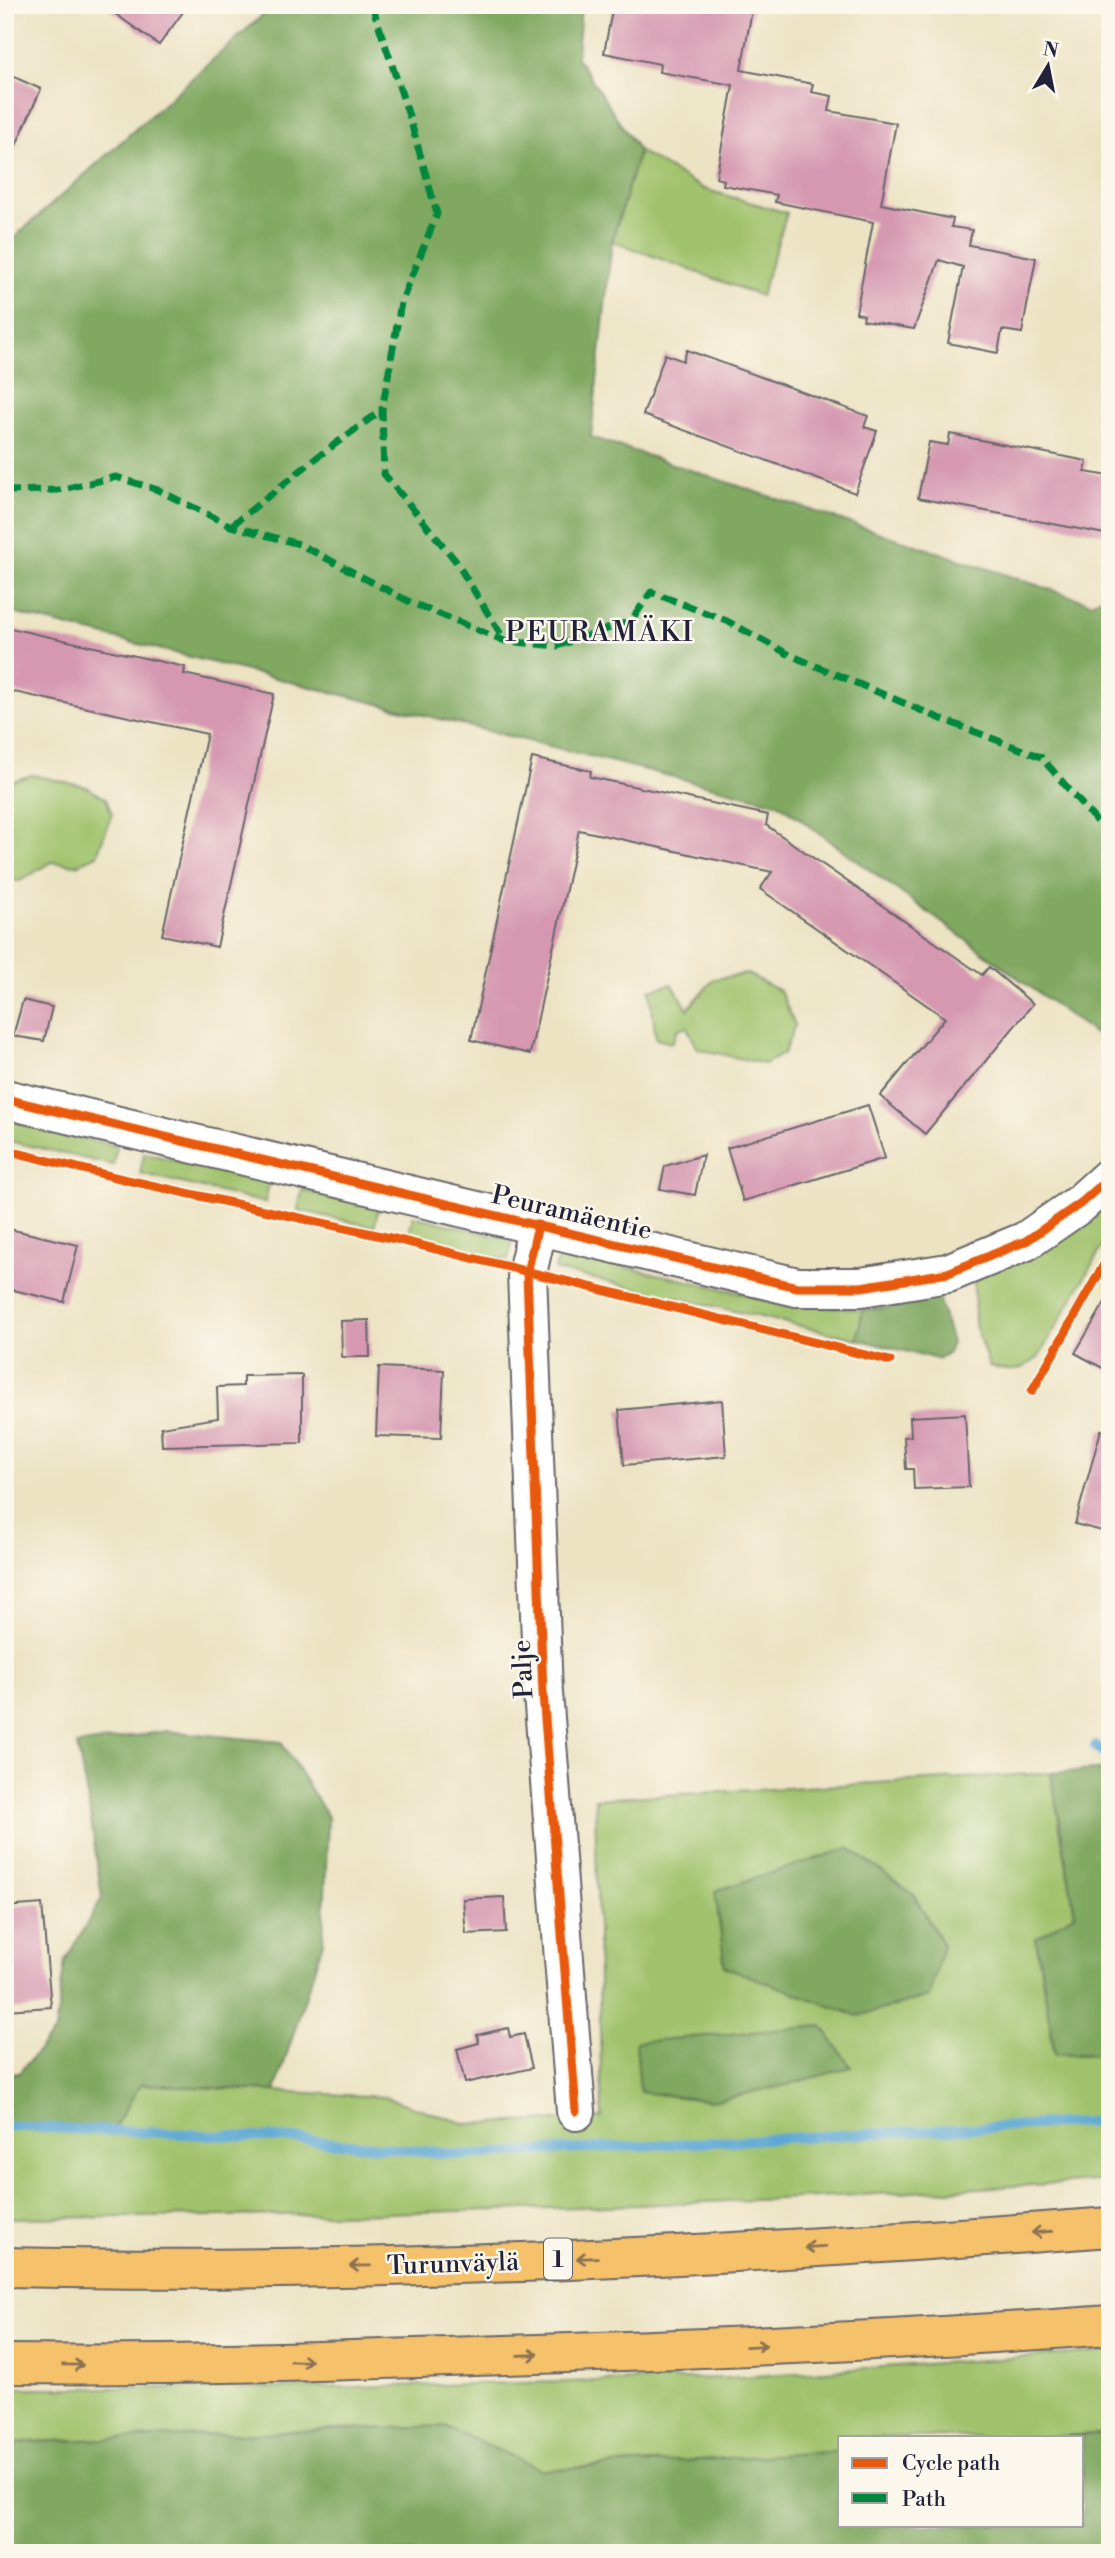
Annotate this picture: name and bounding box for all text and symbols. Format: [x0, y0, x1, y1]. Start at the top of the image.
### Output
north arrow [1014, 32, 1084, 102]
text: N [1041, 37, 1060, 63]
district label: PEURAMÄKI [505, 614, 695, 650]
street label: Peuramäentie [488, 1179, 655, 1247]
street label: Palje [505, 1639, 541, 1699]
one-way arrow [1031, 2226, 1053, 2239]
road number: 1 [544, 2238, 572, 2280]
one-way arrow [803, 2240, 826, 2253]
street label: Turunväylä [386, 2246, 521, 2282]
one-way arrow [576, 2252, 599, 2265]
one-way arrow [349, 2259, 372, 2273]
one-way arrow [744, 2339, 767, 2352]
one-way arrow [517, 2348, 540, 2361]
one-way arrow [289, 2355, 312, 2368]
one-way arrow [62, 2358, 85, 2372]
legend [838, 2436, 1084, 2526]
text: Cycle path [902, 2451, 1001, 2477]
text: Path [902, 2487, 947, 2513]

